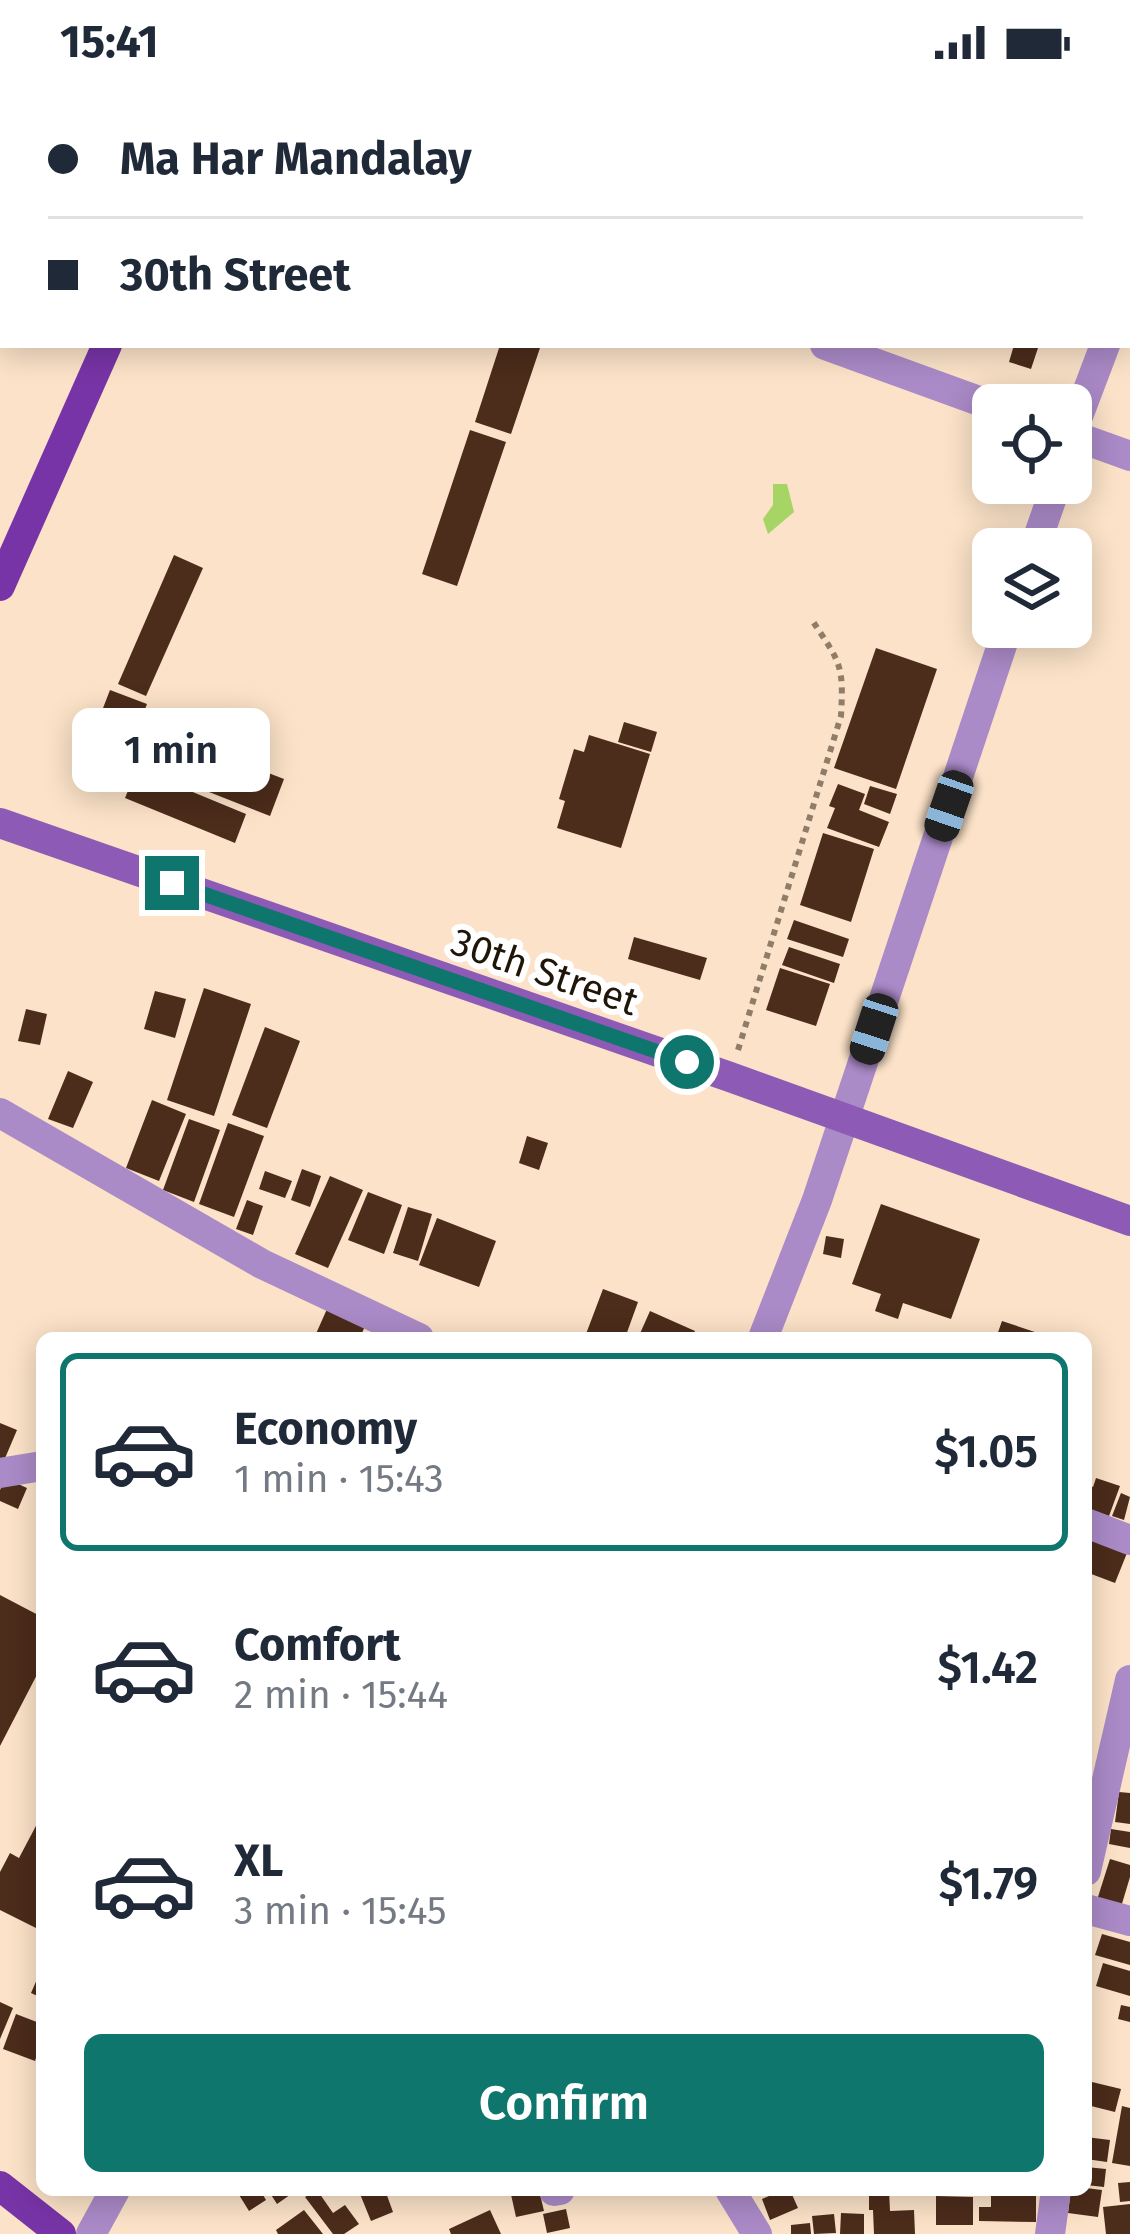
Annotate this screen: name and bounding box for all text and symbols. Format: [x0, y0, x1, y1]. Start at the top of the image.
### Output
text: 15:41 [60, 15, 159, 69]
text: Ma Har Mandalay [120, 132, 472, 186]
text: 30th Street [120, 248, 351, 302]
map controls [972, 384, 1092, 648]
button: locate [972, 384, 1092, 504]
button: layers [972, 528, 1092, 648]
callout: 1 min [73, 709, 271, 793]
text: 1 min [124, 727, 218, 773]
car [920, 766, 978, 846]
route end [145, 856, 199, 910]
street label: 30th Street [445, 919, 645, 1026]
car [846, 989, 902, 1069]
route start [660, 1035, 714, 1089]
icon: car [90, 1398, 198, 1506]
text: Economy [234, 1402, 417, 1456]
text: $1.05 [934, 1425, 1038, 1479]
text: 1 min · 15:43 [234, 1456, 444, 1502]
icon: car [90, 1614, 198, 1722]
text: Comfort [234, 1618, 401, 1672]
text: $1.42 [938, 1641, 1038, 1695]
text: 2 min · 15:44 [234, 1672, 448, 1718]
icon: car [90, 1830, 198, 1938]
text: XL [234, 1834, 283, 1888]
text: $1.79 [939, 1857, 1038, 1911]
text: 3 min · 15:45 [234, 1888, 447, 1934]
button: Confirm [84, 2034, 1044, 2172]

